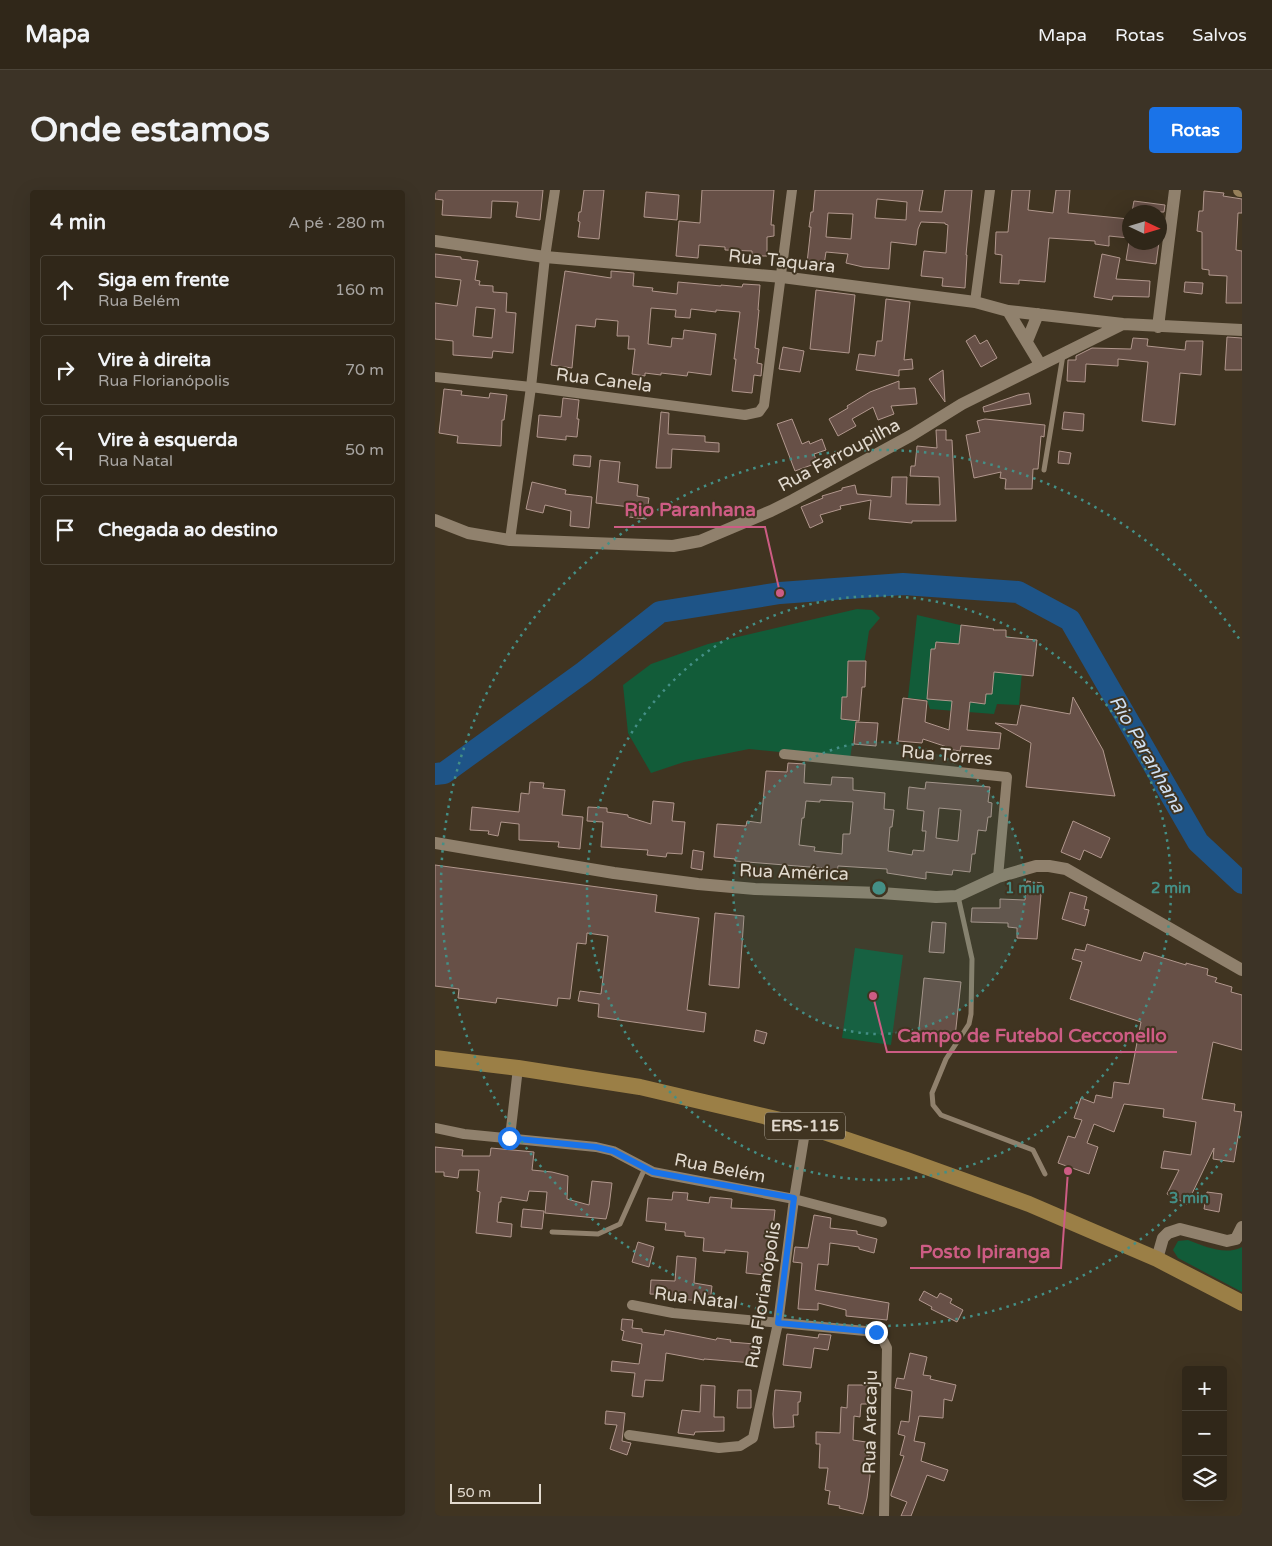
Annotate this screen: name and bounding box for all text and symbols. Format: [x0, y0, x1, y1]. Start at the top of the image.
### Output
text: Mapa [25, 20, 90, 49]
text: Mapa [1038, 24, 1087, 46]
text: Rotas [1115, 24, 1164, 46]
text: Salvos [1192, 24, 1247, 46]
button: Rotas [1149, 107, 1242, 153]
text: Onde estamos [30, 109, 270, 151]
north arrow [1122, 205, 1167, 250]
text: 4 min [50, 210, 106, 235]
text: A pé · 280 m [288, 213, 385, 233]
street label: Rua Taquara [727, 244, 837, 278]
text: Siga em frente [98, 269, 229, 291]
icon: ahead [51, 276, 79, 304]
text: 160 m [335, 280, 384, 300]
text: Rua Belém [98, 291, 180, 311]
text: Vire à direita [98, 349, 211, 371]
icon: right [51, 356, 79, 384]
text: 70 m [345, 360, 384, 380]
street label: Rua Canela [555, 363, 653, 397]
text: Rua Florianópolis [98, 371, 230, 391]
street label: Rua Farroupilha [774, 414, 904, 496]
text: Vire à esquerda [98, 429, 238, 451]
icon: left [51, 436, 79, 464]
text: 50 m [345, 440, 384, 460]
text: Rua Natal [98, 451, 173, 471]
callout: Rio Paranhana [614, 493, 765, 527]
text: Rio Paranhana [624, 499, 756, 521]
icon: arrive [51, 516, 79, 544]
text: Chegada ao destino [98, 519, 278, 541]
water label: Rio Paranhana [1105, 691, 1190, 818]
street label: Rua Torres [900, 740, 994, 770]
street label: Rua América [739, 859, 849, 885]
centre of rings [870, 879, 888, 897]
text: 1 min [1005, 879, 1045, 897]
text: 2 min [1151, 879, 1191, 897]
callout: Campo de Futebol Cecconello [887, 1018, 1177, 1052]
text: Campo de Futebol Cecconello [897, 1025, 1167, 1048]
road number: ERS-115 [765, 1112, 845, 1139]
route start [498, 1127, 521, 1150]
street label: Rua Belém [673, 1148, 767, 1188]
text: 3 min [1169, 1189, 1209, 1207]
street label: Rua Florianópolis [741, 1220, 785, 1370]
callout: Posto Ipiranga [910, 1234, 1061, 1268]
text: Posto Ipiranga [920, 1241, 1050, 1264]
street label: Rua Natal [653, 1282, 739, 1314]
route end [865, 1321, 888, 1344]
map controls [1182, 1366, 1227, 1501]
button: + [1182, 1366, 1227, 1411]
street label: Rua Aracaju [858, 1370, 882, 1474]
button: − [1182, 1411, 1227, 1456]
button: layers [1182, 1456, 1227, 1501]
scale bar [450, 1481, 541, 1504]
text: 50 m [457, 1484, 491, 1501]

